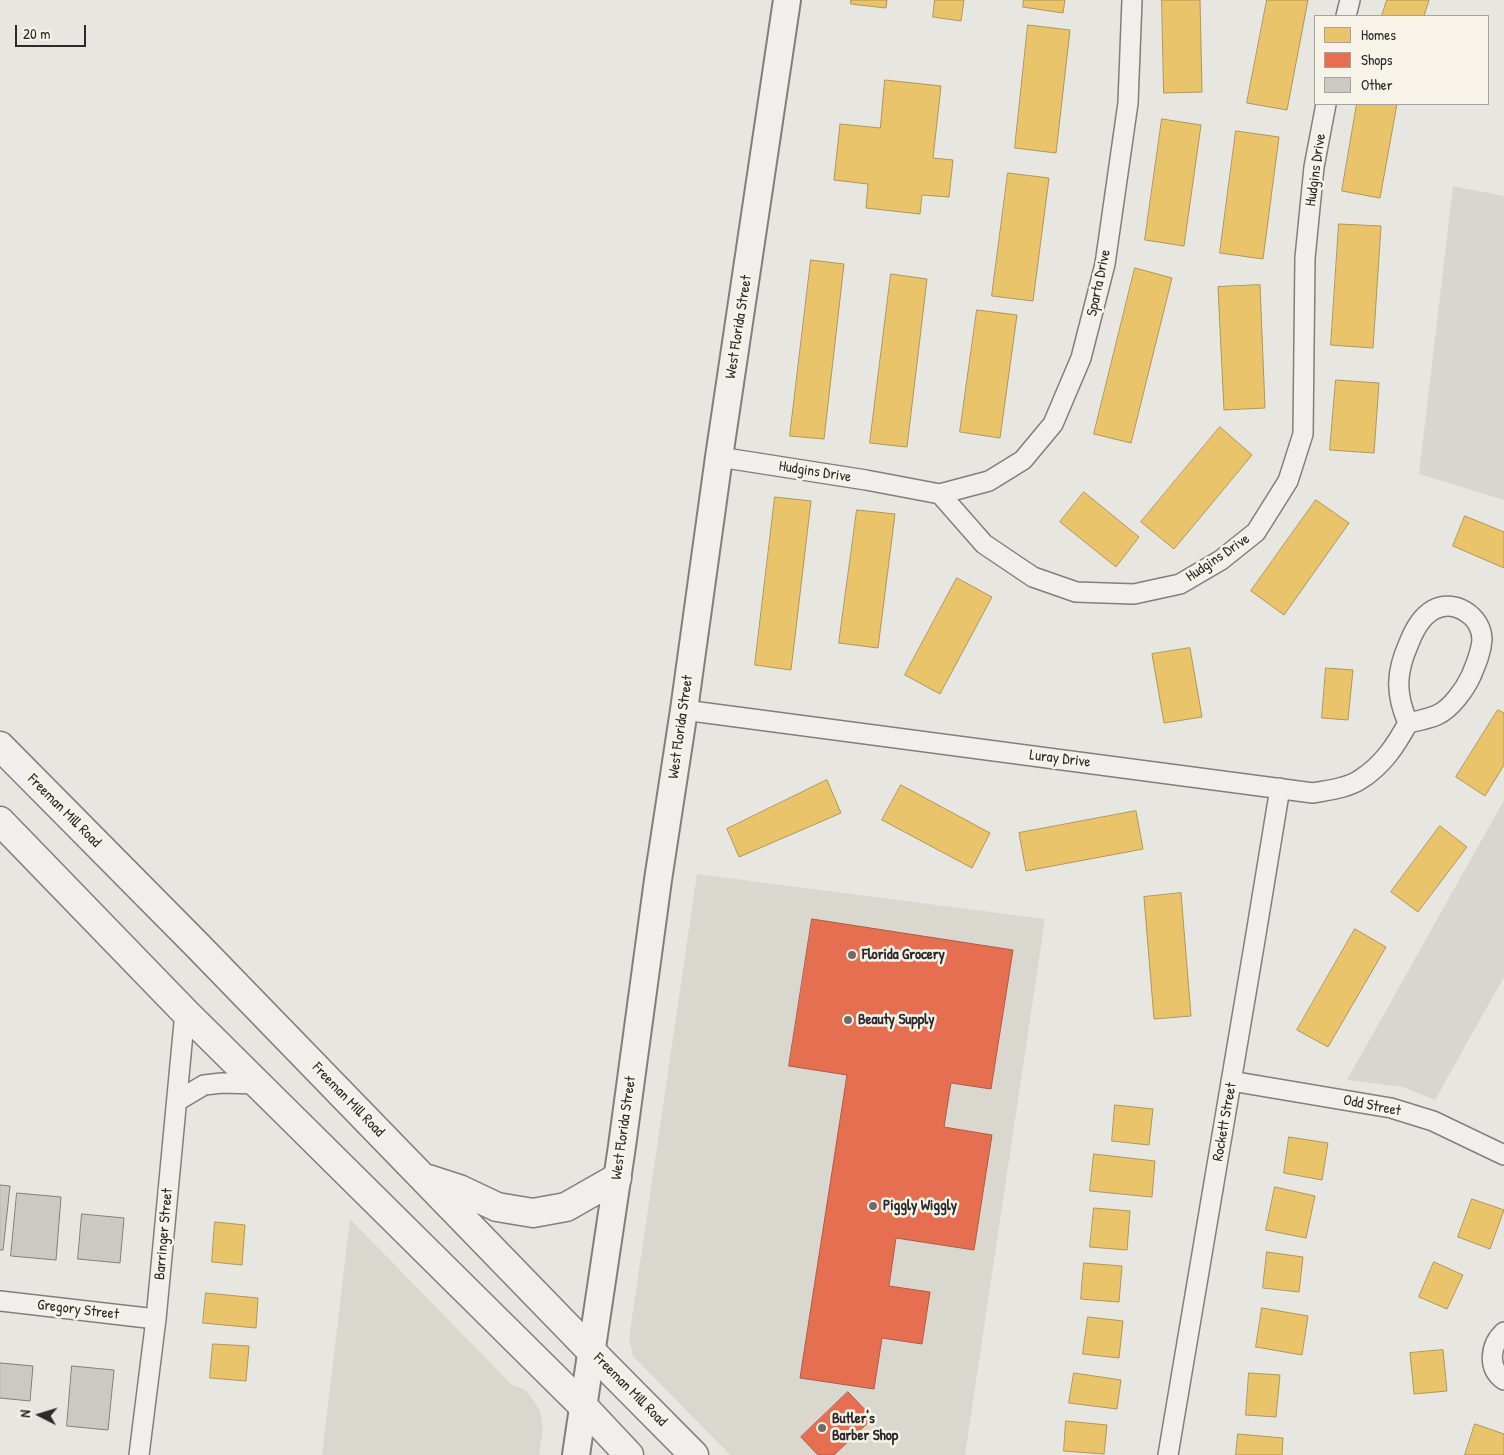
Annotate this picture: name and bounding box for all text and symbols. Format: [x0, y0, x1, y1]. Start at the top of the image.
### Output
scale bar [18, 15, 89, 47]
legend [1314, 15, 1489, 105]
text: 20 m [23, 23, 50, 44]
text: Homes [1361, 24, 1396, 45]
text: Shops [1361, 49, 1392, 70]
text: Other [1361, 74, 1393, 95]
street label: Hudgins Drive [1302, 133, 1330, 207]
street label: Sparta Drive [1083, 248, 1115, 318]
street label: West Florida Street [722, 274, 756, 380]
street label: Hudgins Drive [777, 457, 853, 487]
street label: Hudgins Drive [1183, 530, 1253, 586]
street label: West Florida Street [665, 674, 697, 780]
street label: Luray Drive [1029, 746, 1091, 772]
street label: Freeman Mill Road [24, 771, 104, 851]
place label: Florida Grocery [862, 946, 945, 964]
marker: Florida Grocery [846, 949, 858, 961]
place label: Beauty Supply [858, 1011, 934, 1029]
marker: Beauty Supply [842, 1014, 854, 1026]
street label: Freeman Mill Road [308, 1059, 388, 1141]
street label: West Florida Street [608, 1075, 640, 1181]
street label: Rockett Street [1209, 1081, 1241, 1163]
street label: Odd Street [1342, 1092, 1402, 1120]
street label: Barringer Street [151, 1187, 177, 1281]
place label: Piggly Wiggly [883, 1197, 957, 1215]
marker: Piggly Wiggly [867, 1200, 879, 1212]
street label: Gregory Street [36, 1296, 120, 1324]
street label: Freeman Mill Road [590, 1350, 670, 1430]
north arrow [15, 1390, 65, 1440]
text: N [15, 1409, 34, 1418]
place label: Butler's Barber Shop [832, 1410, 898, 1445]
marker: Butler's Barber Shop [816, 1422, 828, 1434]

